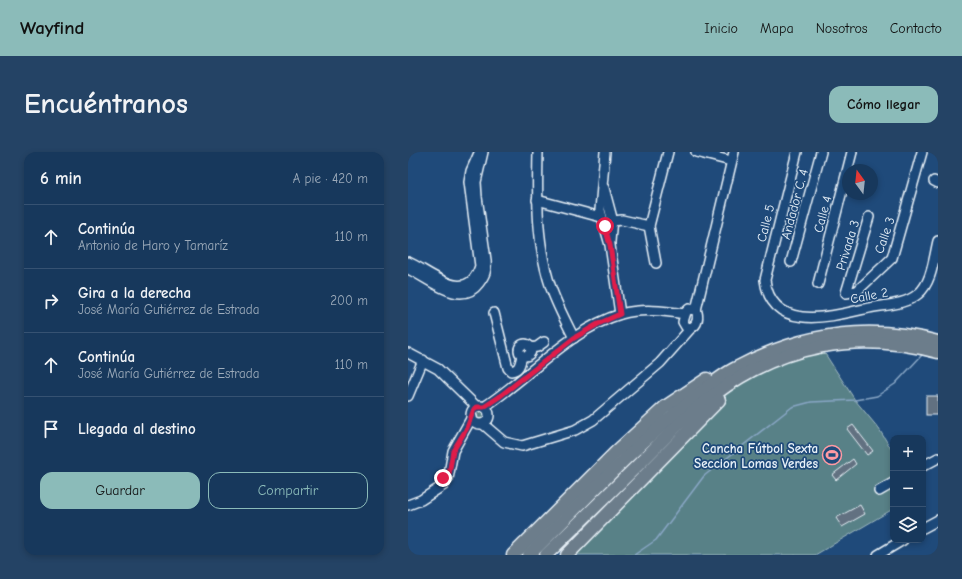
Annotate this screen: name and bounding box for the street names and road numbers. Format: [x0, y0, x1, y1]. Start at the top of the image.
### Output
street label: Andador C. 4 [778, 167, 811, 241]
street label: Calle 4 [810, 194, 835, 234]
street label: Calle 5 [754, 203, 777, 244]
street label: Calle 3 [871, 215, 898, 255]
street label: Privada 3 [833, 218, 862, 272]
street label: Calle 2 [849, 284, 889, 306]

